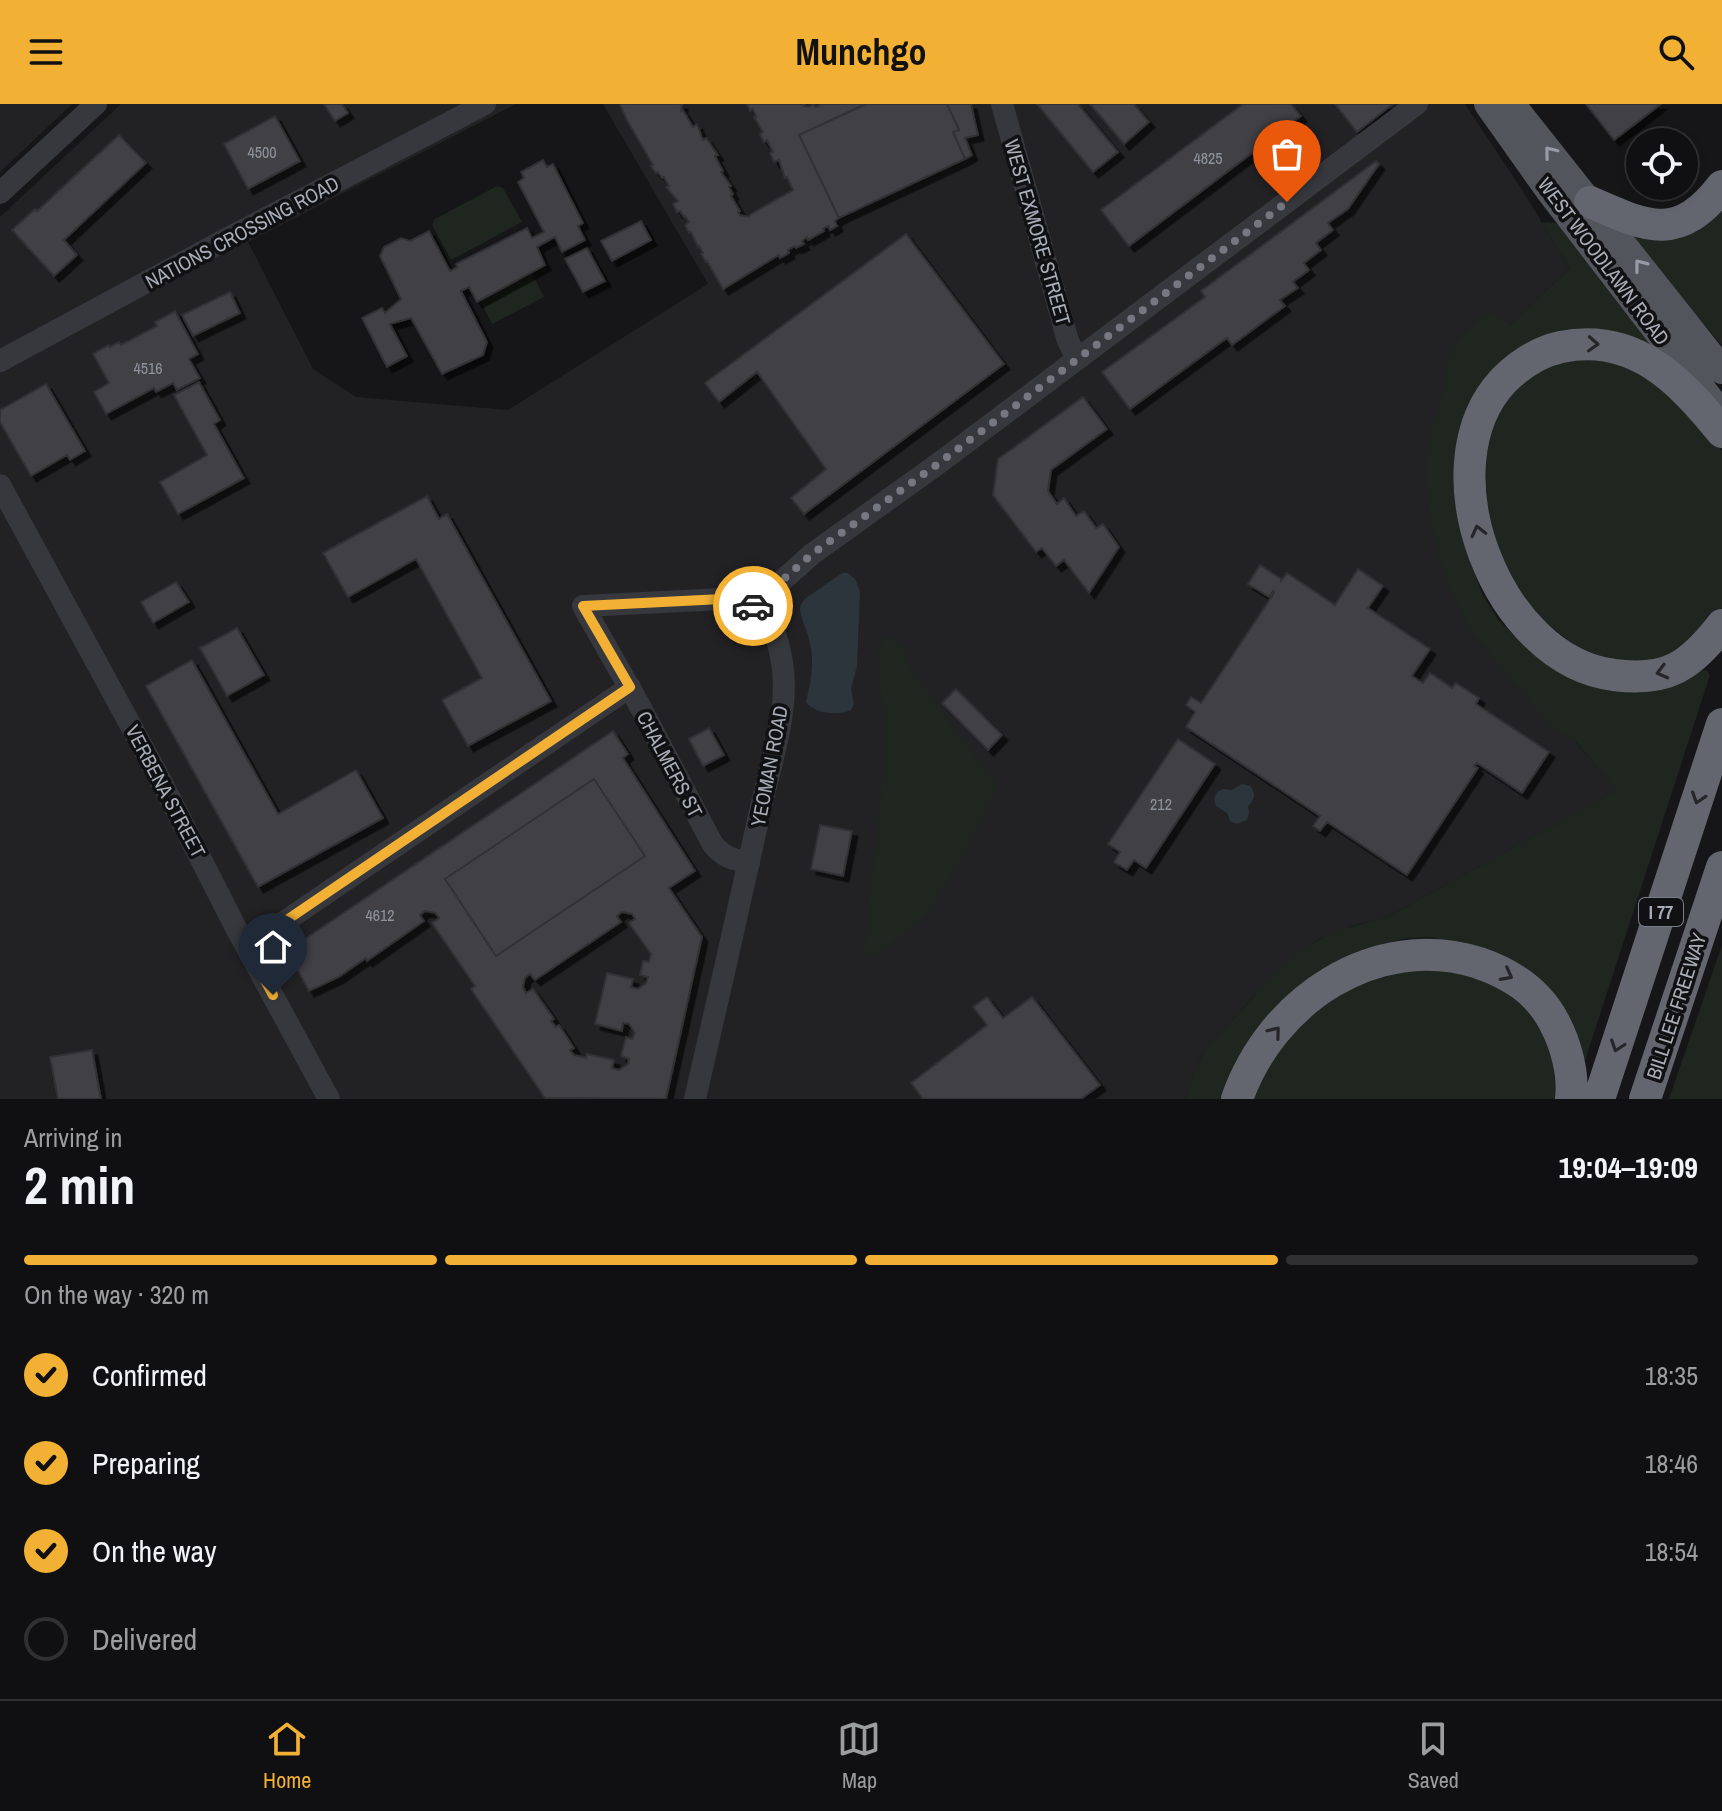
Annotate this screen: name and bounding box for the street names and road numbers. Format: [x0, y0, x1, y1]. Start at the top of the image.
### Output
street label: WEST EXMORE STREET [999, 136, 1077, 328]
street label: NATIONS CROSSING ROAD [140, 169, 344, 295]
street label: WEST WOODLAWN ROAD [1532, 172, 1676, 350]
street label: YEOMAN ROAD [744, 703, 794, 829]
street label: CHALMERS ST [631, 706, 709, 822]
street label: VERBENA STREET [120, 720, 212, 862]
road number: I 77 [1639, 898, 1683, 926]
street label: BILL LEE FREEWAY [1640, 929, 1712, 1083]

